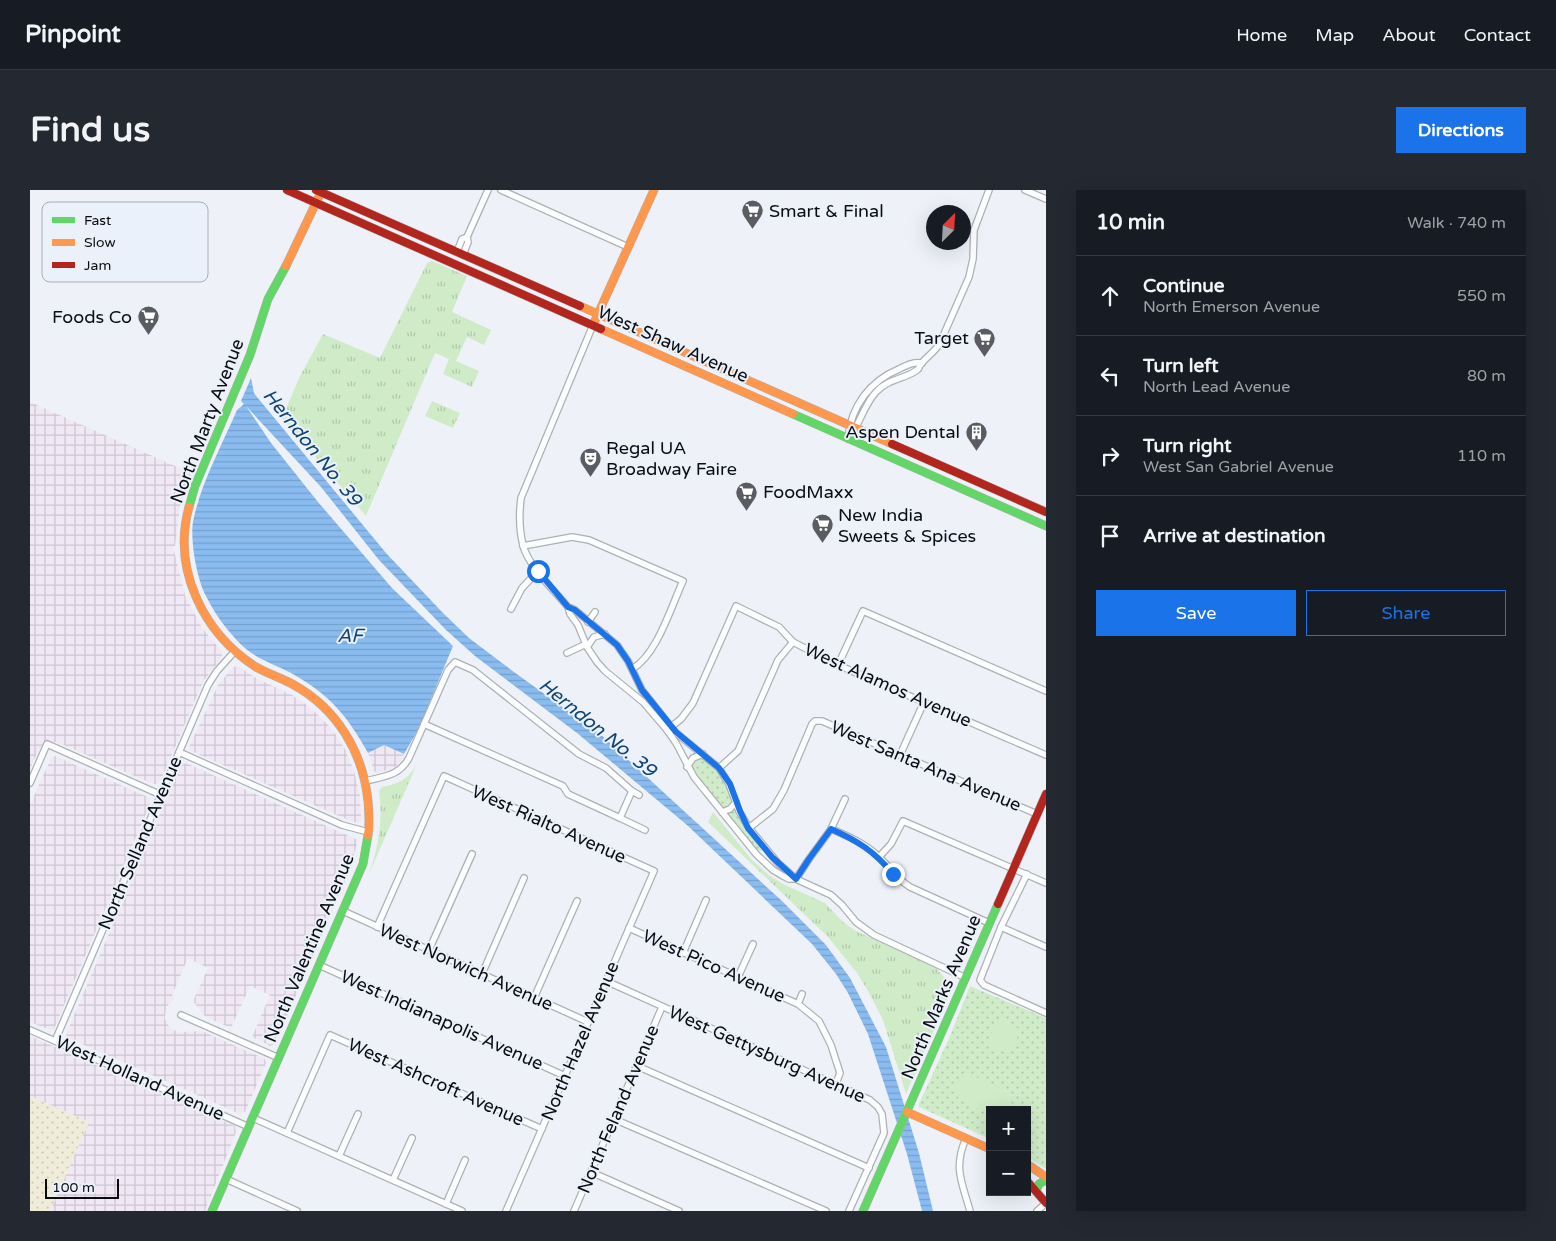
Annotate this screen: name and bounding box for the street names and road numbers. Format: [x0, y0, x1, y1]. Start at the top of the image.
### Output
street label: West Shaw Avenue [594, 301, 752, 387]
street label: North Marty Avenue [165, 336, 249, 506]
street label: West Alamos Avenue [801, 638, 975, 732]
street label: West Santa Ana Avenue [827, 716, 1025, 816]
street label: North Selland Avenue [93, 753, 187, 933]
street label: West Rialto Avenue [469, 780, 629, 868]
street label: North Valentine Avenue [259, 850, 359, 1046]
street label: North Marks Avenue [896, 912, 986, 1082]
street label: West Norwich Avenue [376, 919, 556, 1015]
street label: West Pico Avenue [639, 925, 789, 1007]
street label: North Hazel Avenue [536, 958, 624, 1124]
street label: West Indianapolis Avenue [337, 965, 547, 1075]
street label: West Gettysburg Avenue [665, 1001, 869, 1107]
street label: North Feland Avenue [573, 1021, 663, 1197]
street label: West Holland Avenue [52, 1031, 228, 1125]
street label: West Ashcroft Avenue [345, 1033, 527, 1131]

